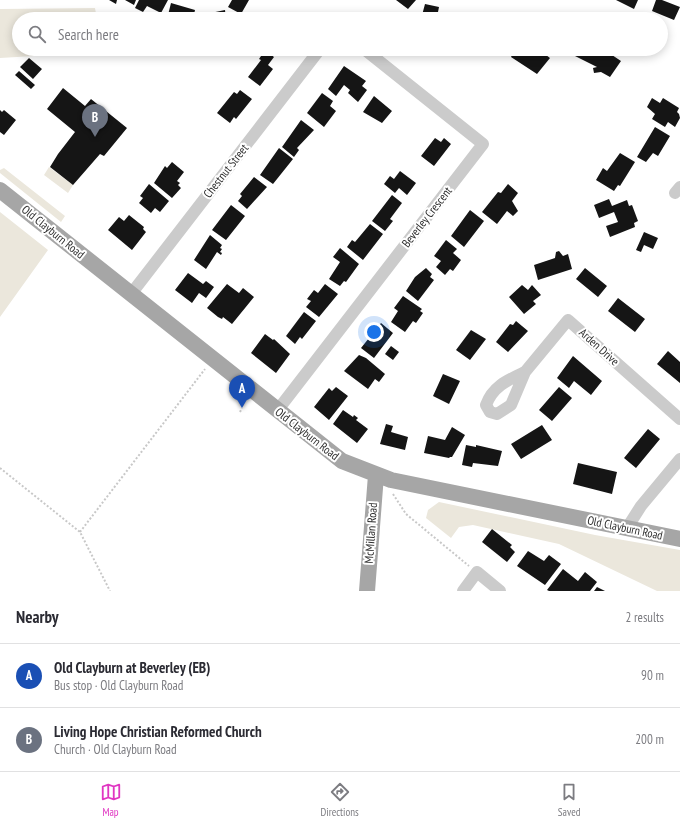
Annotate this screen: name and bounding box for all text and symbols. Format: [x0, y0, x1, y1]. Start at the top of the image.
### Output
search box [12, 12, 668, 56]
icon: search [26, 23, 48, 45]
text: Search here [58, 25, 119, 44]
pin: B [82, 104, 108, 137]
street label: Chestnut Street [200, 140, 252, 201]
street label: Beverley Crescent [398, 183, 455, 250]
street label: Old Clayburn Road [19, 202, 88, 262]
your location [364, 322, 384, 342]
street label: Arden Drive [576, 325, 622, 369]
pin: A [229, 375, 255, 408]
street label: Old Clayburn Road [272, 404, 342, 463]
street label: McMillan Road [361, 502, 380, 564]
street label: Old Clayburn Road [586, 512, 664, 543]
text: Nearby [16, 606, 59, 628]
text: 2 results [625, 609, 664, 626]
text: Old Clayburn at Beverley (EB) [54, 658, 210, 677]
text: A [26, 667, 32, 684]
text: 90 m [641, 667, 664, 684]
text: Bus stop · Old Clayburn Road [54, 677, 183, 694]
text: Living Hope Christian Reformed Church [54, 722, 262, 741]
text: B [26, 731, 32, 748]
text: 200 m [635, 731, 664, 748]
text: Church · Old Clayburn Road [54, 741, 177, 758]
tab: Map [100, 781, 122, 819]
tab: Directions [321, 781, 359, 819]
tab: Saved [558, 781, 580, 819]

